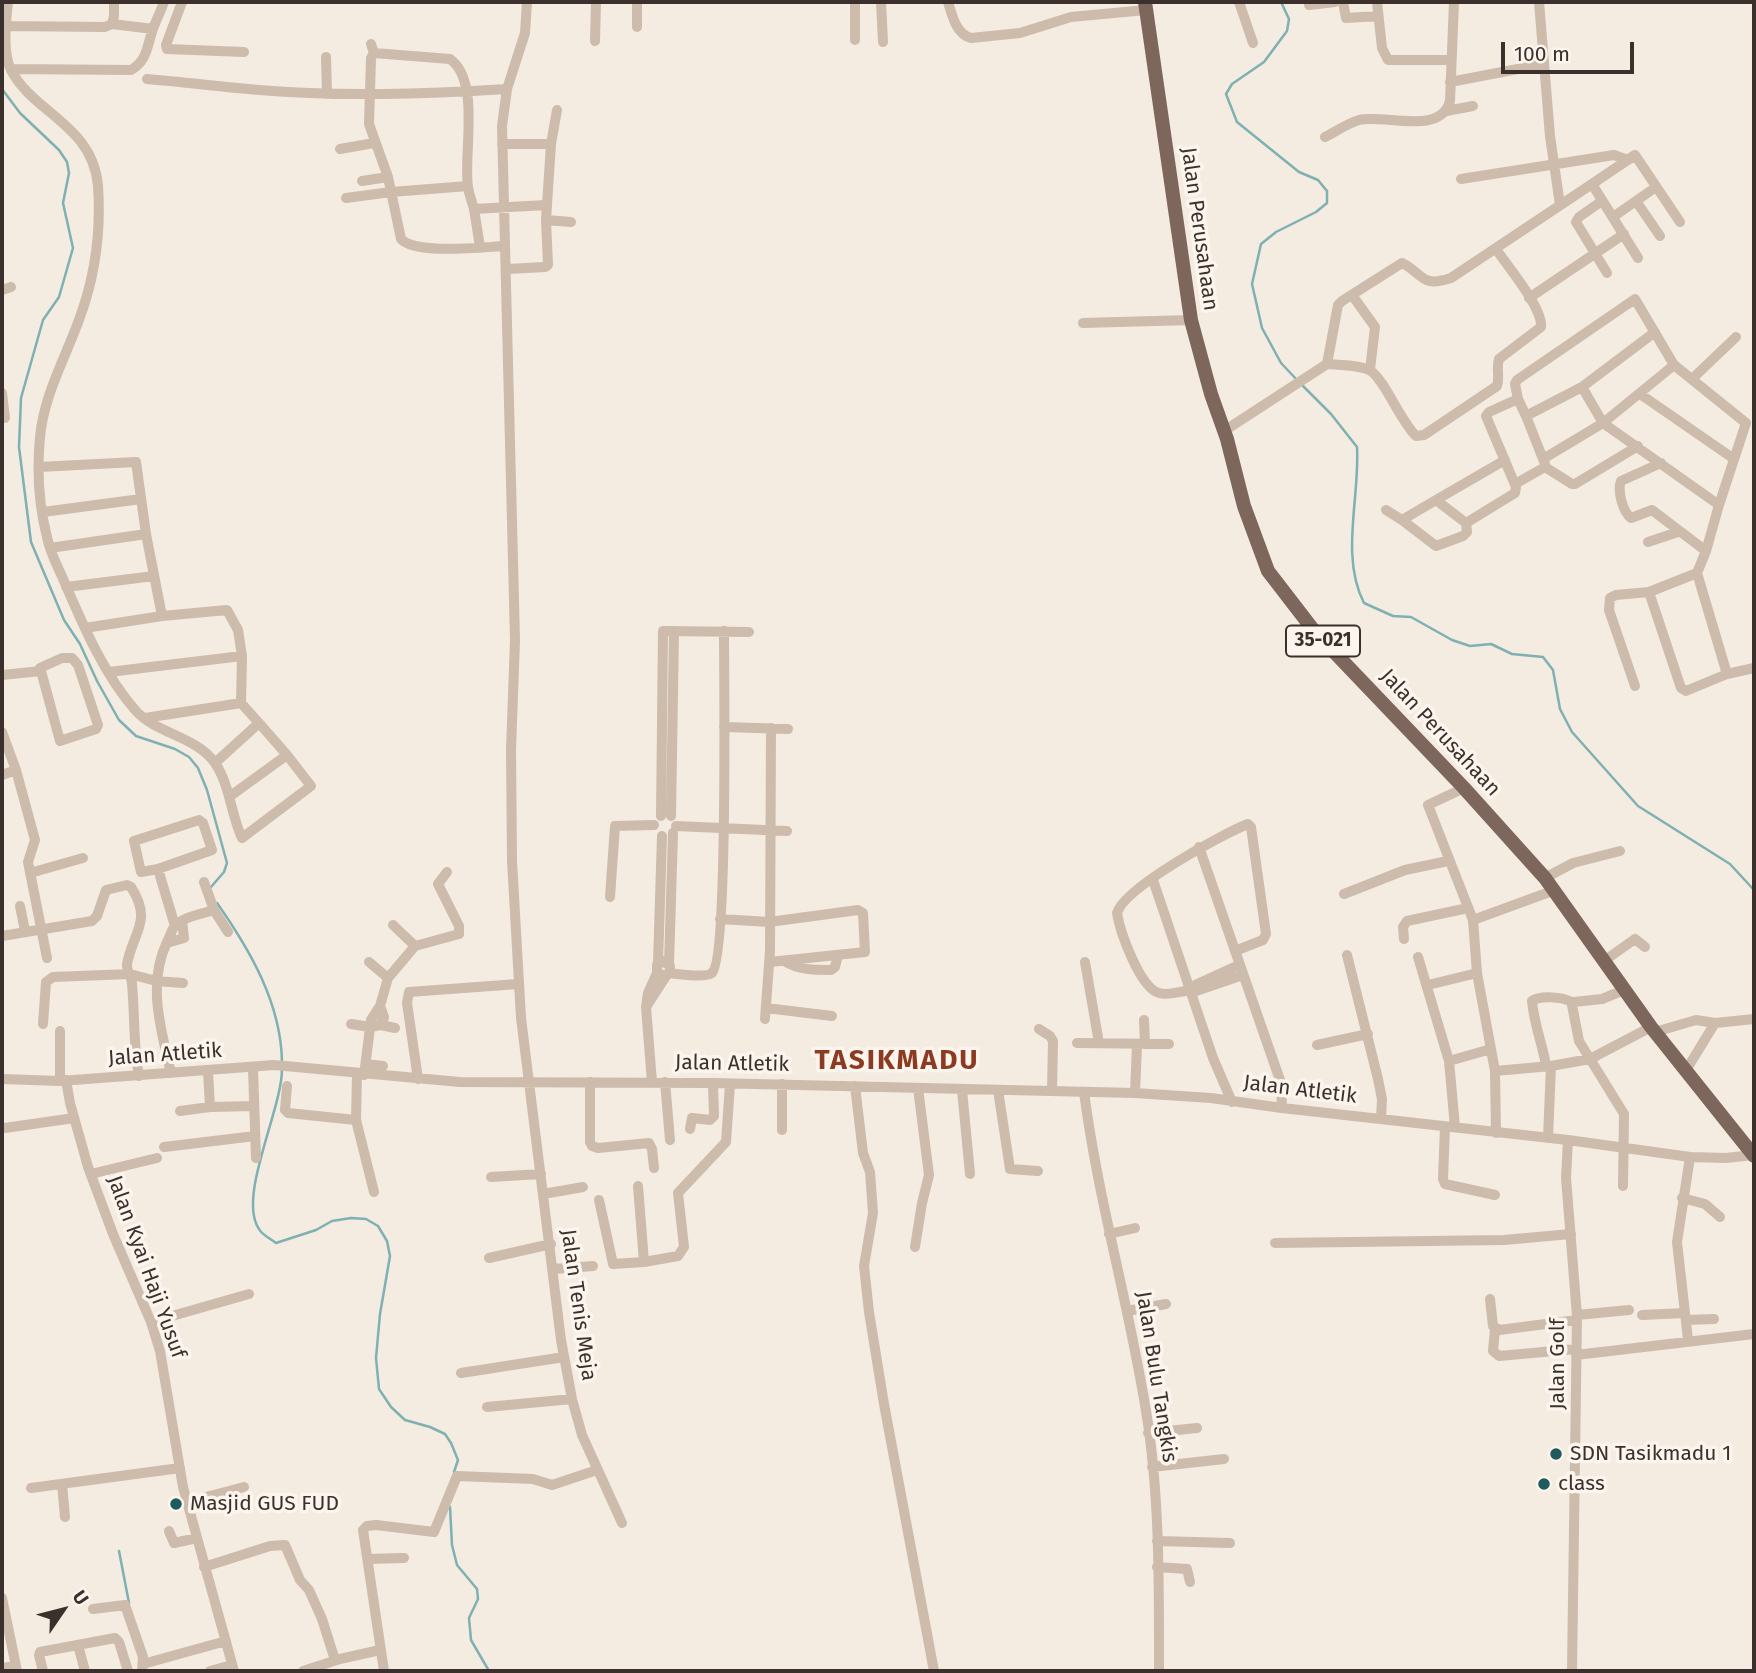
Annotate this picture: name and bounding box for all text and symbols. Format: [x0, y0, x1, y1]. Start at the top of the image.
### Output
scale bar [1504, 28, 1637, 72]
text: 100 m [1514, 41, 1570, 67]
street label: Jalan Perusahaan [1175, 146, 1223, 312]
road number: 35-021 [1286, 626, 1360, 656]
street label: Jalan Perusahaan [1375, 664, 1505, 802]
street label: Jalan Atletik [107, 1038, 223, 1072]
district label: TASIKMADU [816, 1044, 978, 1078]
street label: Jalan Atletik [675, 1050, 789, 1078]
street label: Jalan Atletik [1242, 1071, 1358, 1109]
street label: Jalan Kyai Haji Yusuf [101, 1172, 191, 1362]
street label: Jalan Tenis Meja [555, 1228, 601, 1382]
street label: Jalan Bulu Tangkis [1130, 1290, 1182, 1464]
street label: Jalan Golf [1545, 1318, 1571, 1410]
place label: SDN Tasikmadu 1 [1570, 1441, 1731, 1467]
marker: SDN Tasikmadu 1 [1548, 1446, 1564, 1462]
place label: class [1558, 1471, 1605, 1497]
marker: class [1536, 1476, 1552, 1492]
place label: Masjid GUS FUD [190, 1491, 339, 1517]
marker: Masjid GUS FUD [168, 1496, 184, 1512]
north arrow [28, 1575, 98, 1645]
text: U [68, 1586, 94, 1609]

